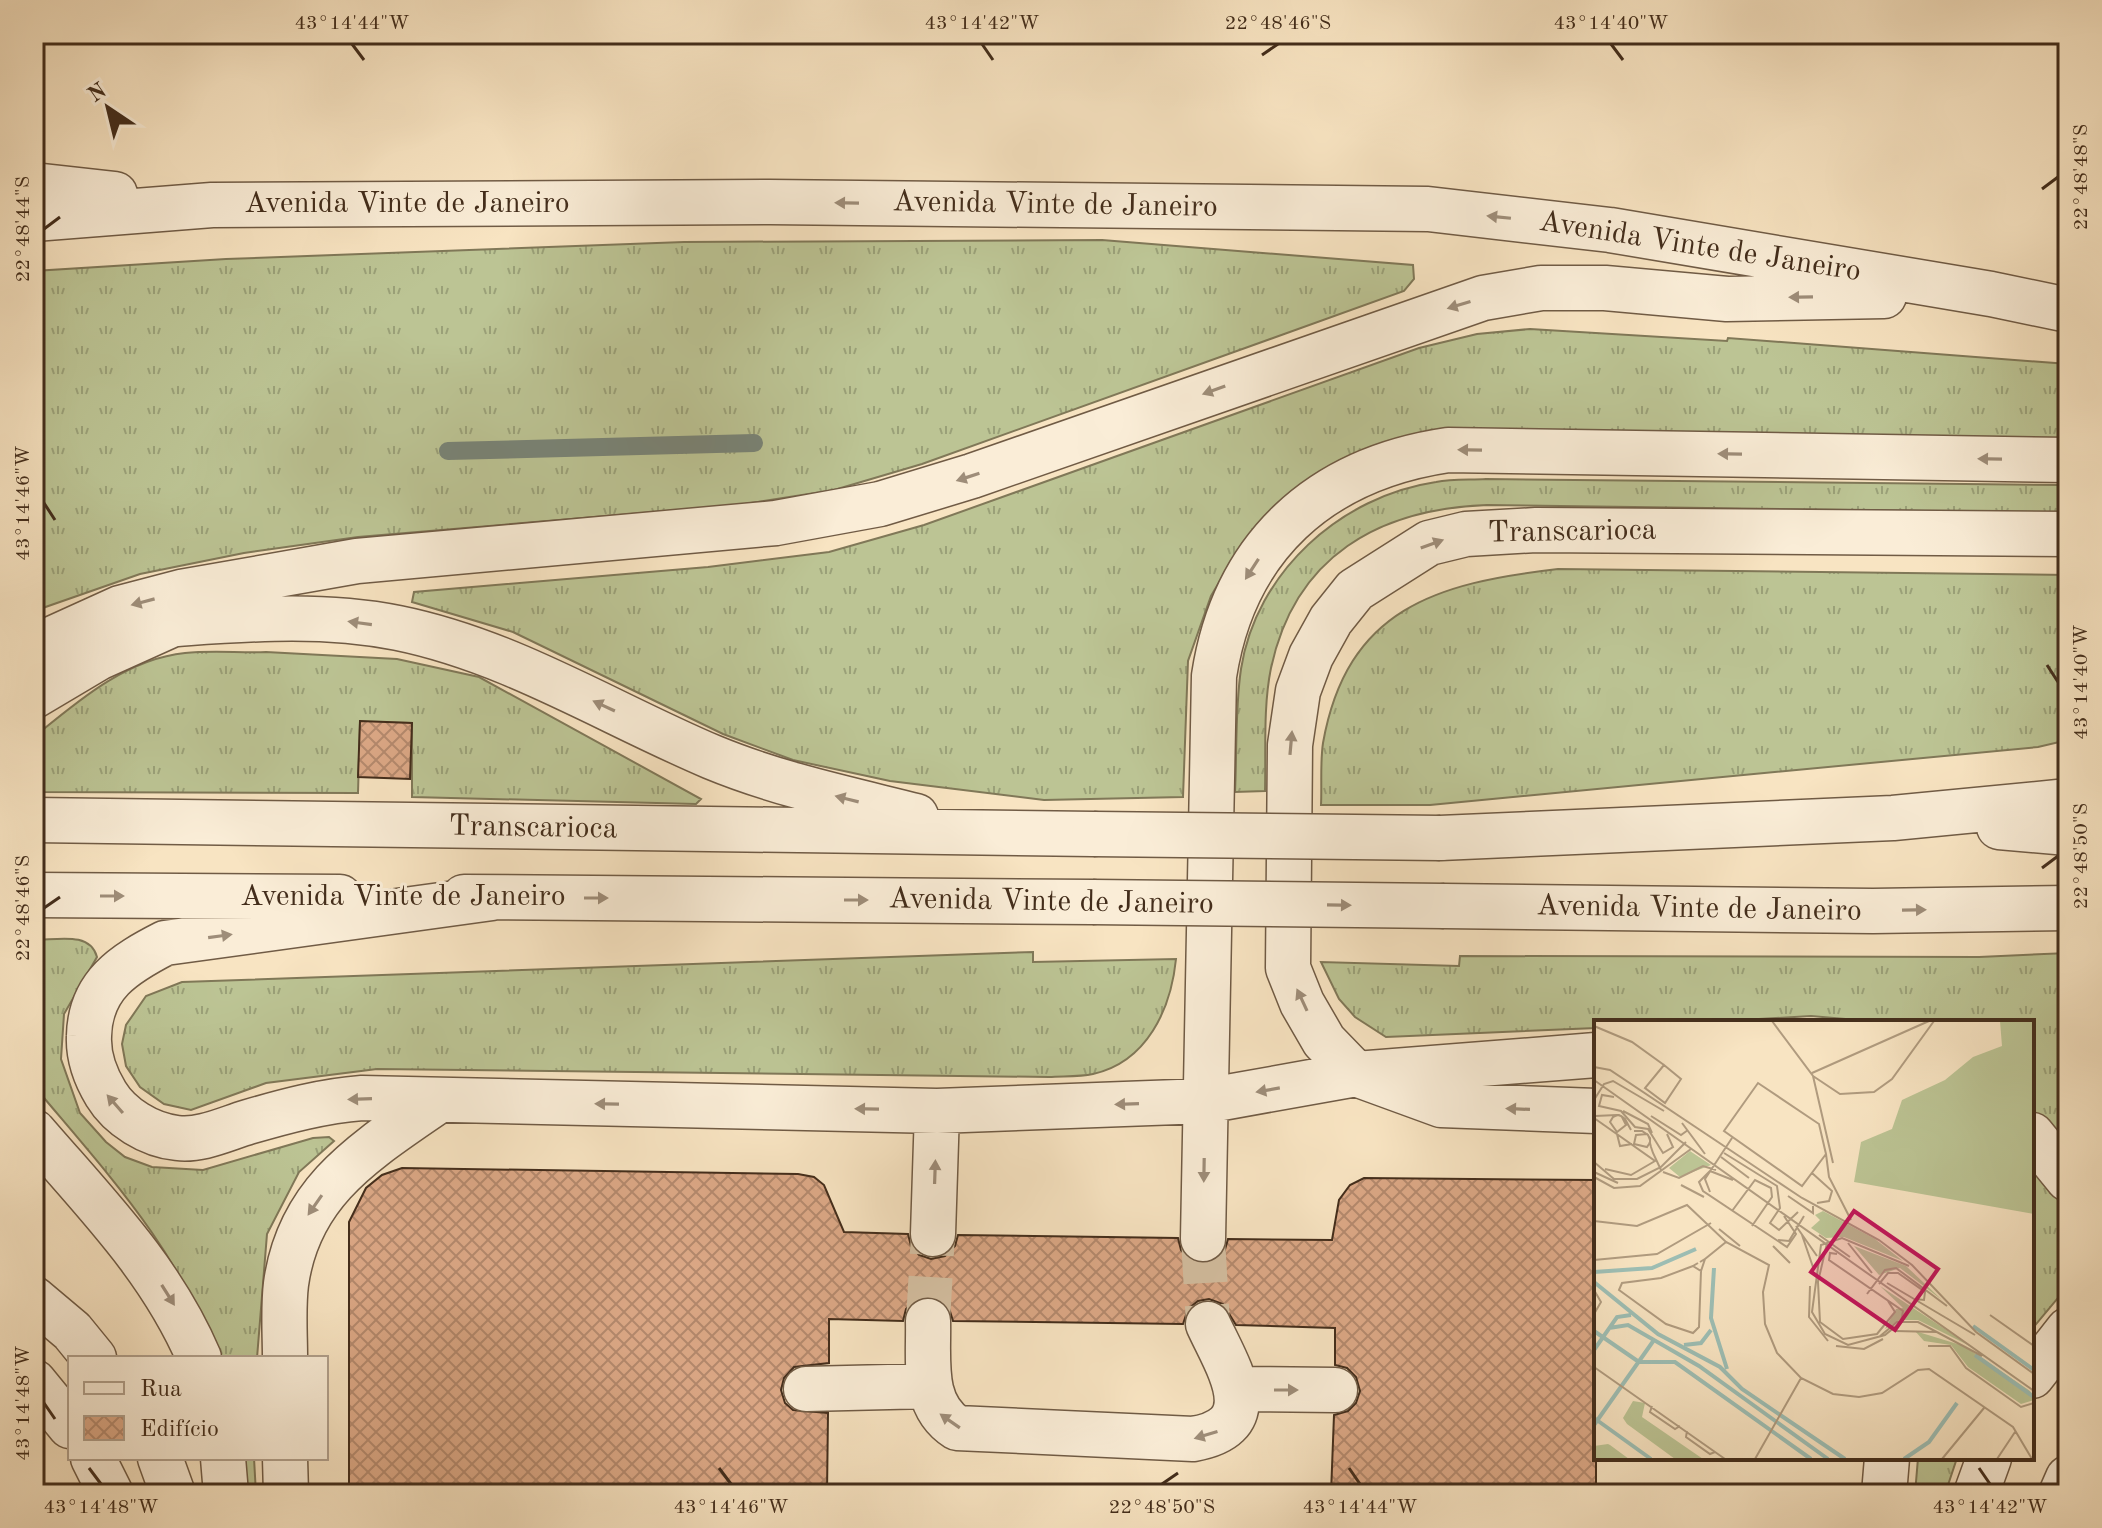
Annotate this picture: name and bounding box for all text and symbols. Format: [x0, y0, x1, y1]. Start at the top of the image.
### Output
text: 43°14'44"W [294, 14, 410, 34]
text: 43°14'42"W [924, 14, 1040, 34]
text: 22°48'46"S [1225, 14, 1331, 34]
text: 43°14'40"W [1553, 14, 1669, 34]
north arrow [68, 68, 148, 148]
text: N [84, 79, 111, 107]
text: 22°48'48"S [2072, 124, 2092, 230]
text: 22°48'44"S [14, 176, 34, 282]
street label: Avenida Vinte de Janeiro [892, 187, 1218, 223]
street label: Avenida Vinte de Janeiro [244, 189, 570, 219]
one-way arrow [834, 197, 859, 209]
street label: Avenida Vinte de Janeiro [1537, 207, 1863, 287]
one-way arrow [1486, 211, 1511, 224]
one-way arrow [1788, 291, 1813, 303]
one-way arrow [1447, 300, 1471, 312]
one-way arrow [1201, 385, 1225, 397]
one-way arrow [1457, 444, 1482, 456]
text: 43°14'46"W [14, 445, 34, 561]
one-way arrow [1717, 448, 1742, 461]
one-way arrow [1977, 452, 2002, 465]
one-way arrow [956, 471, 980, 484]
street label: Transcarioca [1487, 516, 1657, 548]
one-way arrow [1420, 537, 1444, 550]
one-way arrow [1245, 558, 1260, 579]
one-way arrow [131, 597, 156, 609]
one-way arrow [347, 616, 372, 629]
text: 43°14'40"W [2072, 624, 2092, 740]
one-way arrow [593, 699, 616, 713]
one-way arrow [1285, 730, 1298, 755]
one-way arrow [834, 792, 859, 805]
text: 22°48'50"S [2072, 803, 2092, 909]
street label: Transcarioca [448, 812, 618, 844]
text: 22°48'46"S [14, 855, 34, 961]
street label: Avenida Vinte de Janeiro [240, 882, 566, 912]
street label: Avenida Vinte de Janeiro [888, 884, 1214, 920]
one-way arrow [100, 890, 125, 902]
street label: Avenida Vinte de Janeiro [1536, 891, 1862, 927]
one-way arrow [584, 892, 609, 904]
one-way arrow [844, 894, 869, 906]
one-way arrow [1327, 899, 1352, 911]
one-way arrow [1902, 904, 1927, 917]
one-way arrow [208, 929, 233, 942]
one-way arrow [1295, 989, 1309, 1012]
inset map [1594, 1020, 2034, 1460]
one-way arrow [1255, 1084, 1280, 1096]
one-way arrow [347, 1092, 372, 1105]
one-way arrow [107, 1095, 124, 1115]
one-way arrow [1114, 1097, 1139, 1110]
one-way arrow [594, 1098, 619, 1111]
one-way arrow [1505, 1102, 1530, 1115]
one-way arrow [854, 1103, 879, 1115]
one-way arrow [1198, 1158, 1210, 1183]
one-way arrow [929, 1159, 942, 1184]
one-way arrow [307, 1194, 323, 1215]
one-way arrow [160, 1284, 175, 1305]
text: 43°14'48"W [14, 1345, 34, 1461]
legend [68, 1356, 328, 1460]
text: Rua [140, 1378, 182, 1402]
one-way arrow [1274, 1383, 1299, 1396]
one-way arrow [939, 1413, 961, 1429]
text: Edifício [140, 1418, 219, 1442]
one-way arrow [1194, 1429, 1218, 1442]
text: 43°14'48"W [43, 1498, 159, 1518]
text: 43°14'46"W [673, 1498, 789, 1518]
text: 22°48'50"S [1109, 1498, 1215, 1518]
text: 43°14'44"W [1302, 1498, 1418, 1518]
text: 43°14'42"W [1932, 1498, 2048, 1518]

